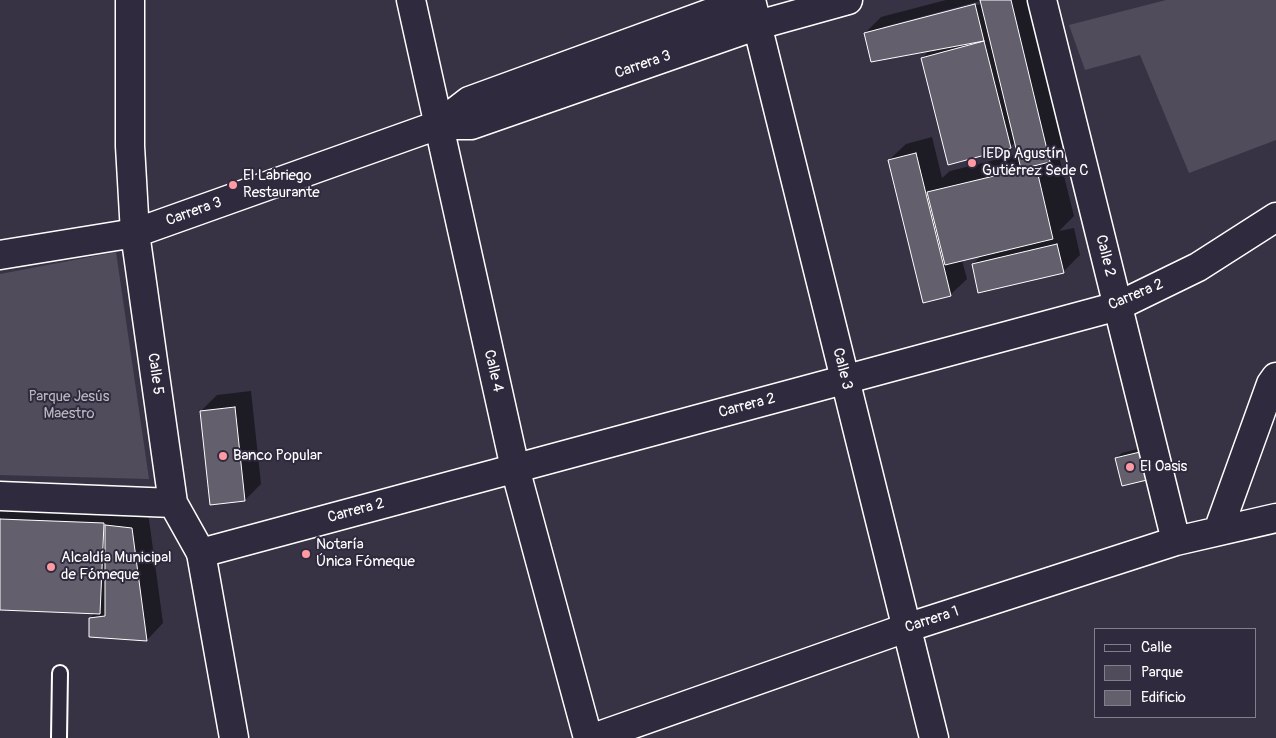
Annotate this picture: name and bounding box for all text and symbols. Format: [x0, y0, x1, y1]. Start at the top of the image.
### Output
street label: Carrera 3 [613, 47, 673, 83]
place label: IEDp Agustín Gutiérrez Sede C [982, 145, 1089, 180]
marker: IEDp Agustín Gutiérrez Sede C [966, 157, 978, 169]
place label: El Labriego Restaurante [243, 167, 320, 202]
marker: El Labriego Restaurante [227, 179, 239, 191]
street label: Carrera 3 [164, 194, 224, 230]
street label: Calle 2 [1091, 233, 1119, 279]
street label: Carrera 2 [1106, 275, 1166, 315]
street label: Calle 3 [828, 346, 856, 392]
street label: Calle 4 [479, 348, 507, 394]
street label: Calle 5 [143, 352, 167, 396]
park label: Parque Jesús Maestro [29, 388, 109, 423]
street label: Carrera 2 [717, 390, 777, 422]
place label: Banco Popular [233, 447, 322, 465]
marker: Banco Popular [217, 450, 229, 462]
place label: El Oasis [1140, 458, 1187, 476]
marker: El Oasis [1124, 461, 1136, 473]
street label: Carrera 2 [326, 495, 386, 527]
place label: Notaría Única Fómeque [316, 536, 415, 571]
marker: Notaría Única Fómeque [300, 548, 312, 560]
place label: Alcaldía Municipal de Fómeque [61, 549, 172, 584]
marker: Alcaldía Municipal de Fómeque [45, 561, 57, 573]
street label: Carrera 1 [903, 603, 961, 637]
legend [1094, 628, 1256, 718]
text: Calle [1141, 638, 1172, 657]
text: Parque [1141, 663, 1183, 682]
text: Edificio [1141, 688, 1186, 707]

